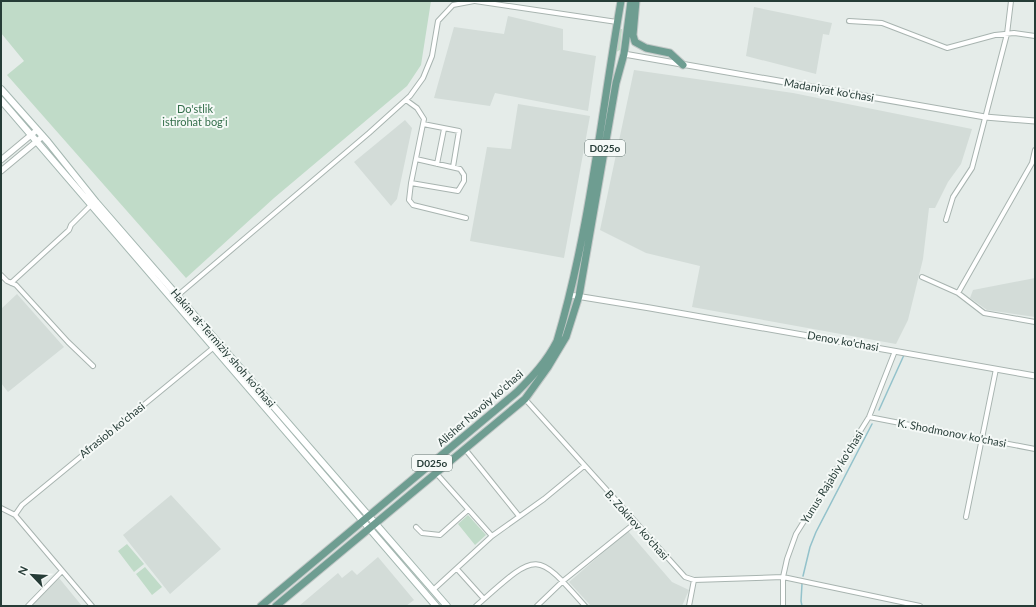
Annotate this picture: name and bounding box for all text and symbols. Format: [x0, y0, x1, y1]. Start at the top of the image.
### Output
street label: Madaniyat ko'chasi [783, 75, 875, 104]
park label: Do'stlik istirohat bog'i [162, 102, 228, 128]
road number: D025o [585, 140, 625, 156]
street label: Hakim at-Termiziy shoh ko'chasi [168, 286, 279, 410]
street label: Denov ko'chasi [806, 328, 880, 353]
street label: Alisher Navoiy ko’chasi [434, 367, 526, 449]
street label: Afrasiob ko'chasi [76, 399, 147, 460]
street label: K. Shodmonov ko'chasi [897, 416, 1008, 449]
street label: Yunus Rajabiy ko'chasi [798, 428, 866, 526]
road number: D025o [412, 455, 452, 471]
street label: B. Zokirov ko'chasi [603, 487, 672, 562]
north arrow [12, 555, 52, 595]
text: N [15, 564, 30, 577]

